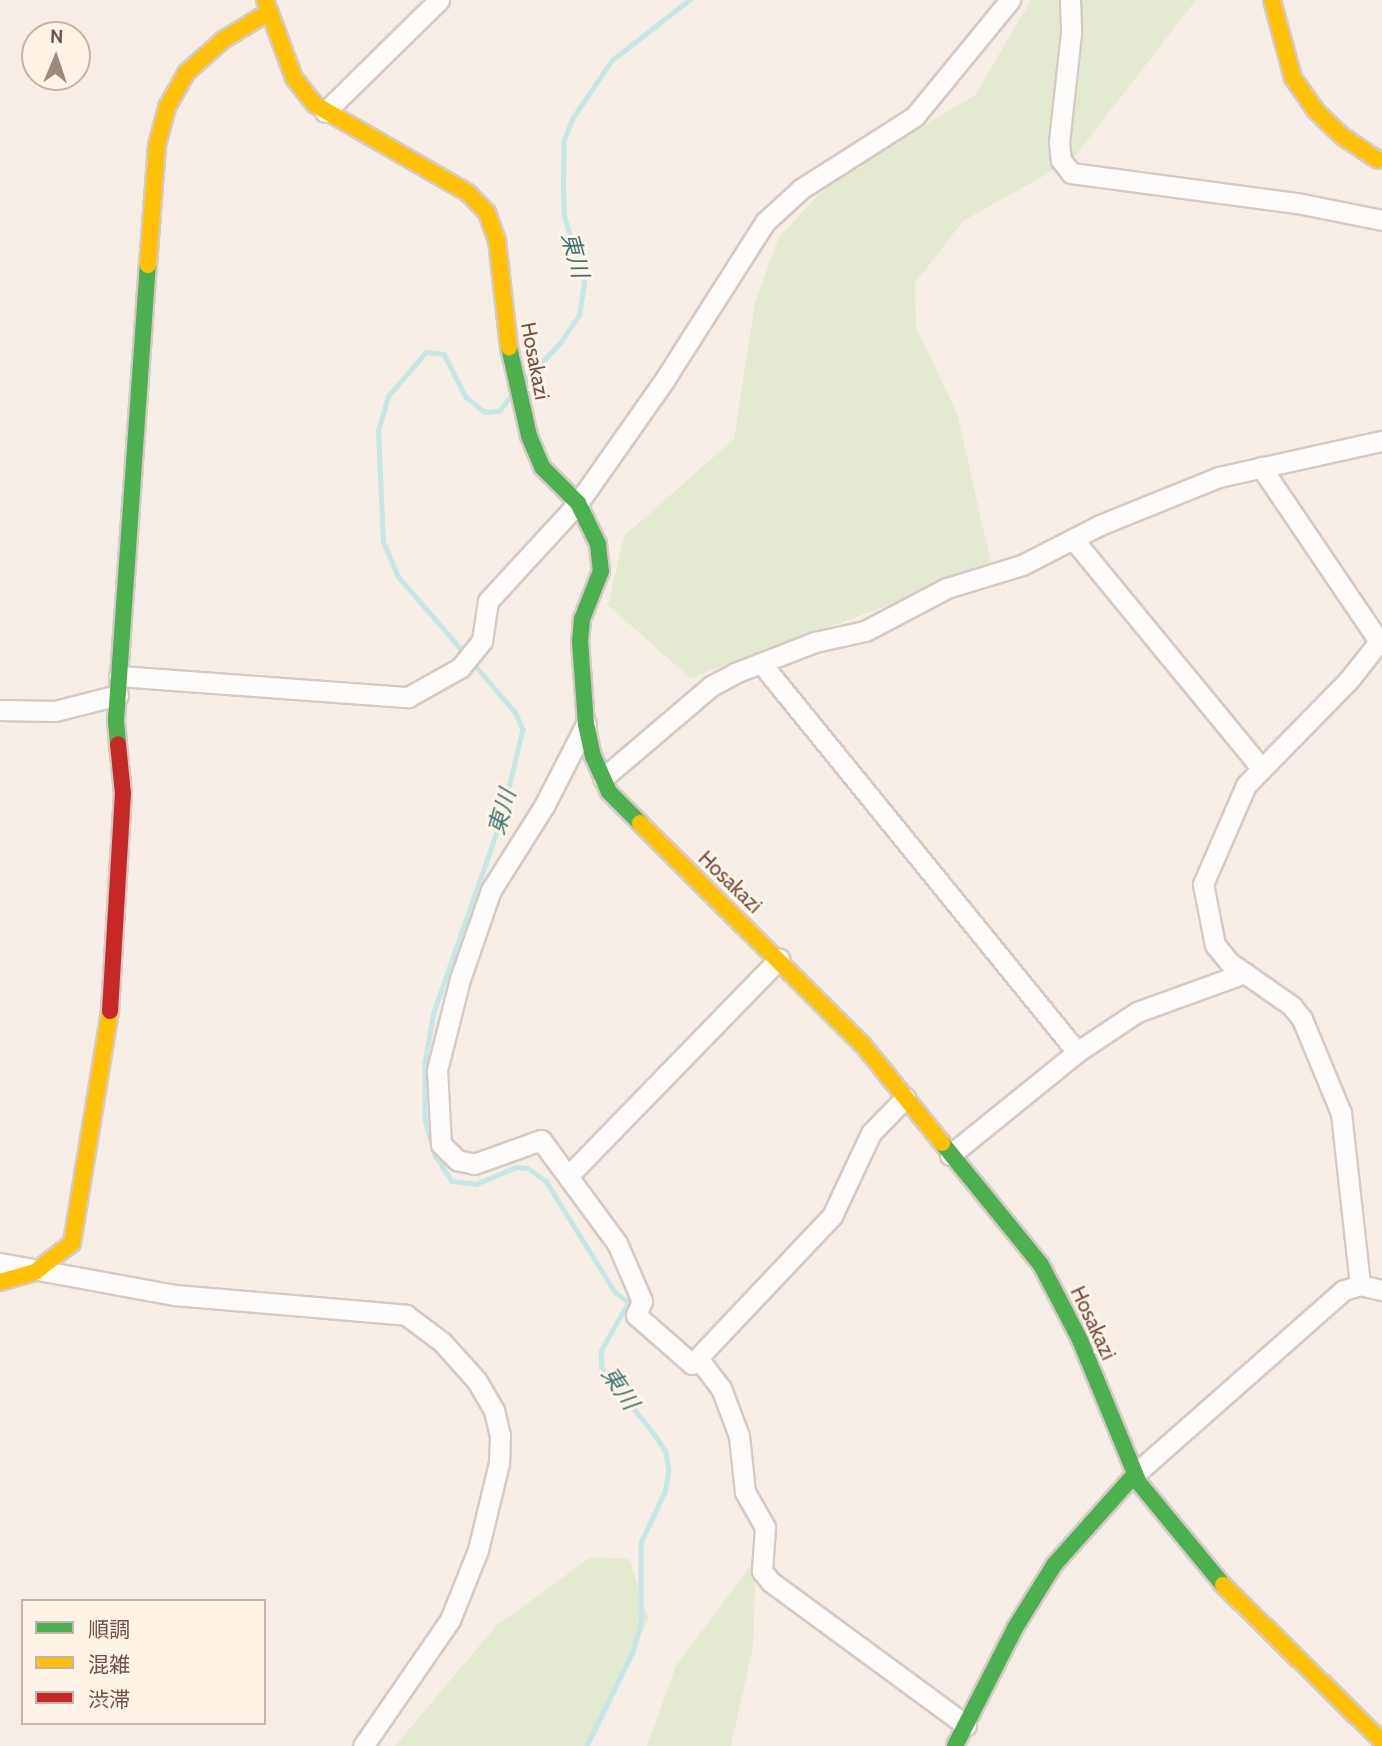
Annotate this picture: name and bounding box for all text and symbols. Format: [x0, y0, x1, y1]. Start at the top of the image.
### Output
north arrow [21, 21, 91, 91]
text: N [50, 25, 64, 48]
water label: 東川 [556, 229, 594, 281]
street label: Hosakazi [515, 320, 555, 402]
water label: 東川 [482, 786, 522, 838]
street label: Hosakazi [693, 846, 767, 918]
street label: Hosakazi [1065, 1282, 1121, 1364]
water label: 東川 [596, 1361, 644, 1415]
legend [21, 1599, 266, 1725]
text: 順調 [88, 1617, 130, 1642]
text: 混雑 [88, 1652, 130, 1677]
text: 渋滞 [88, 1687, 130, 1712]

